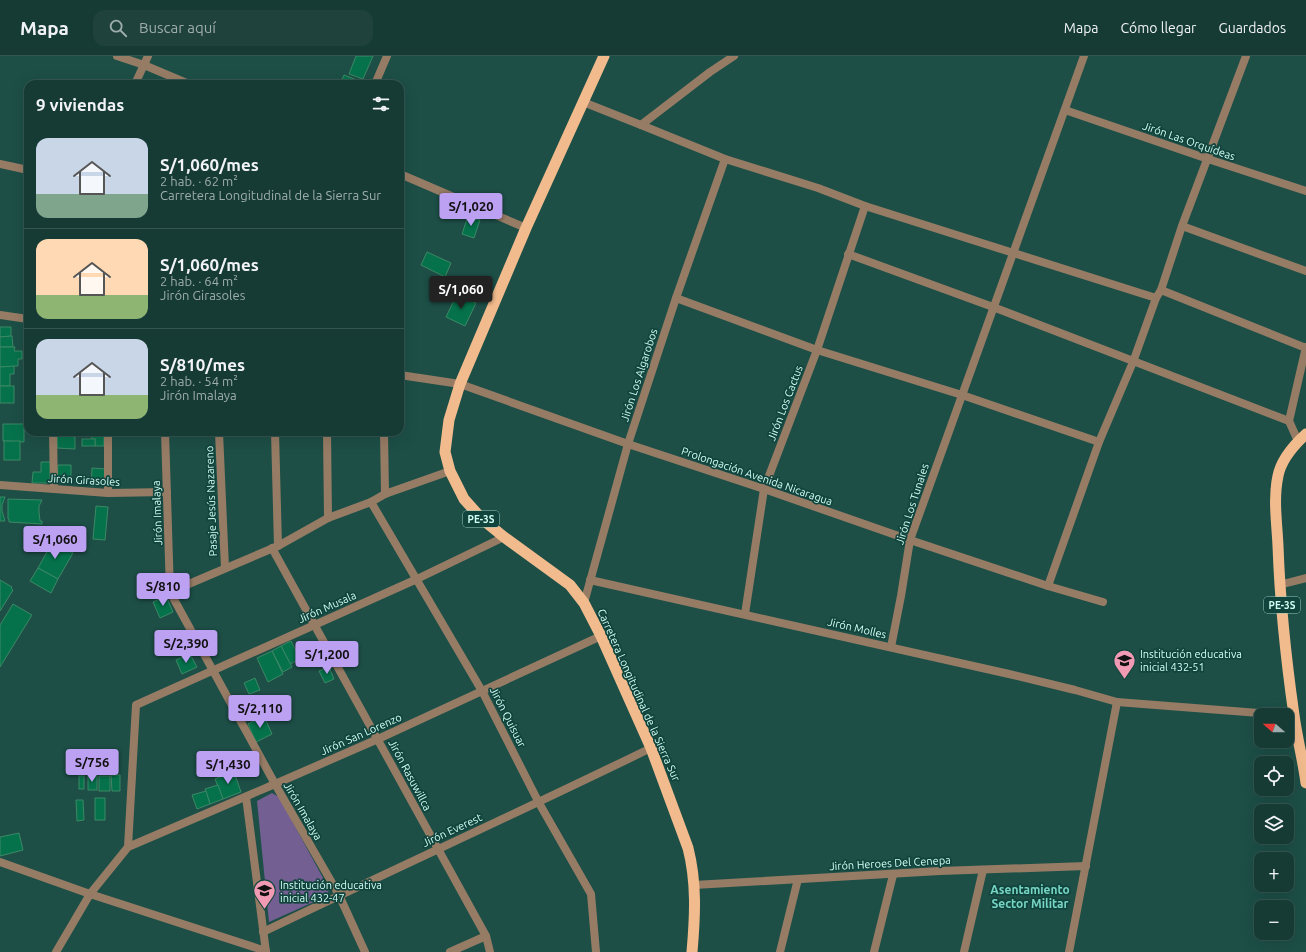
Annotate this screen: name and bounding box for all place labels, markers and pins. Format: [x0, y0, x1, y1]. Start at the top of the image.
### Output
pin: S/1,020 [434, 193, 508, 227]
pin: S/1,060 [424, 276, 498, 310]
pin: S/1,060 [18, 526, 92, 560]
pin: S/810 [135, 573, 191, 607]
pin: S/2,390 [149, 630, 223, 664]
pin: S/1,200 [290, 641, 364, 675]
school or university icon: Institución educativa inicial 432-51 [1112, 647, 1138, 680]
place label: Institución educativa inicial 432-51 [1140, 648, 1242, 673]
pin: S/2,110 [223, 695, 297, 729]
pin: S/756 [64, 749, 120, 783]
pin: S/1,430 [191, 751, 265, 785]
school or university icon: Institución educativa inicial 432-47 [251, 878, 277, 911]
place label: Institución educativa inicial 432-47 [280, 879, 382, 904]

